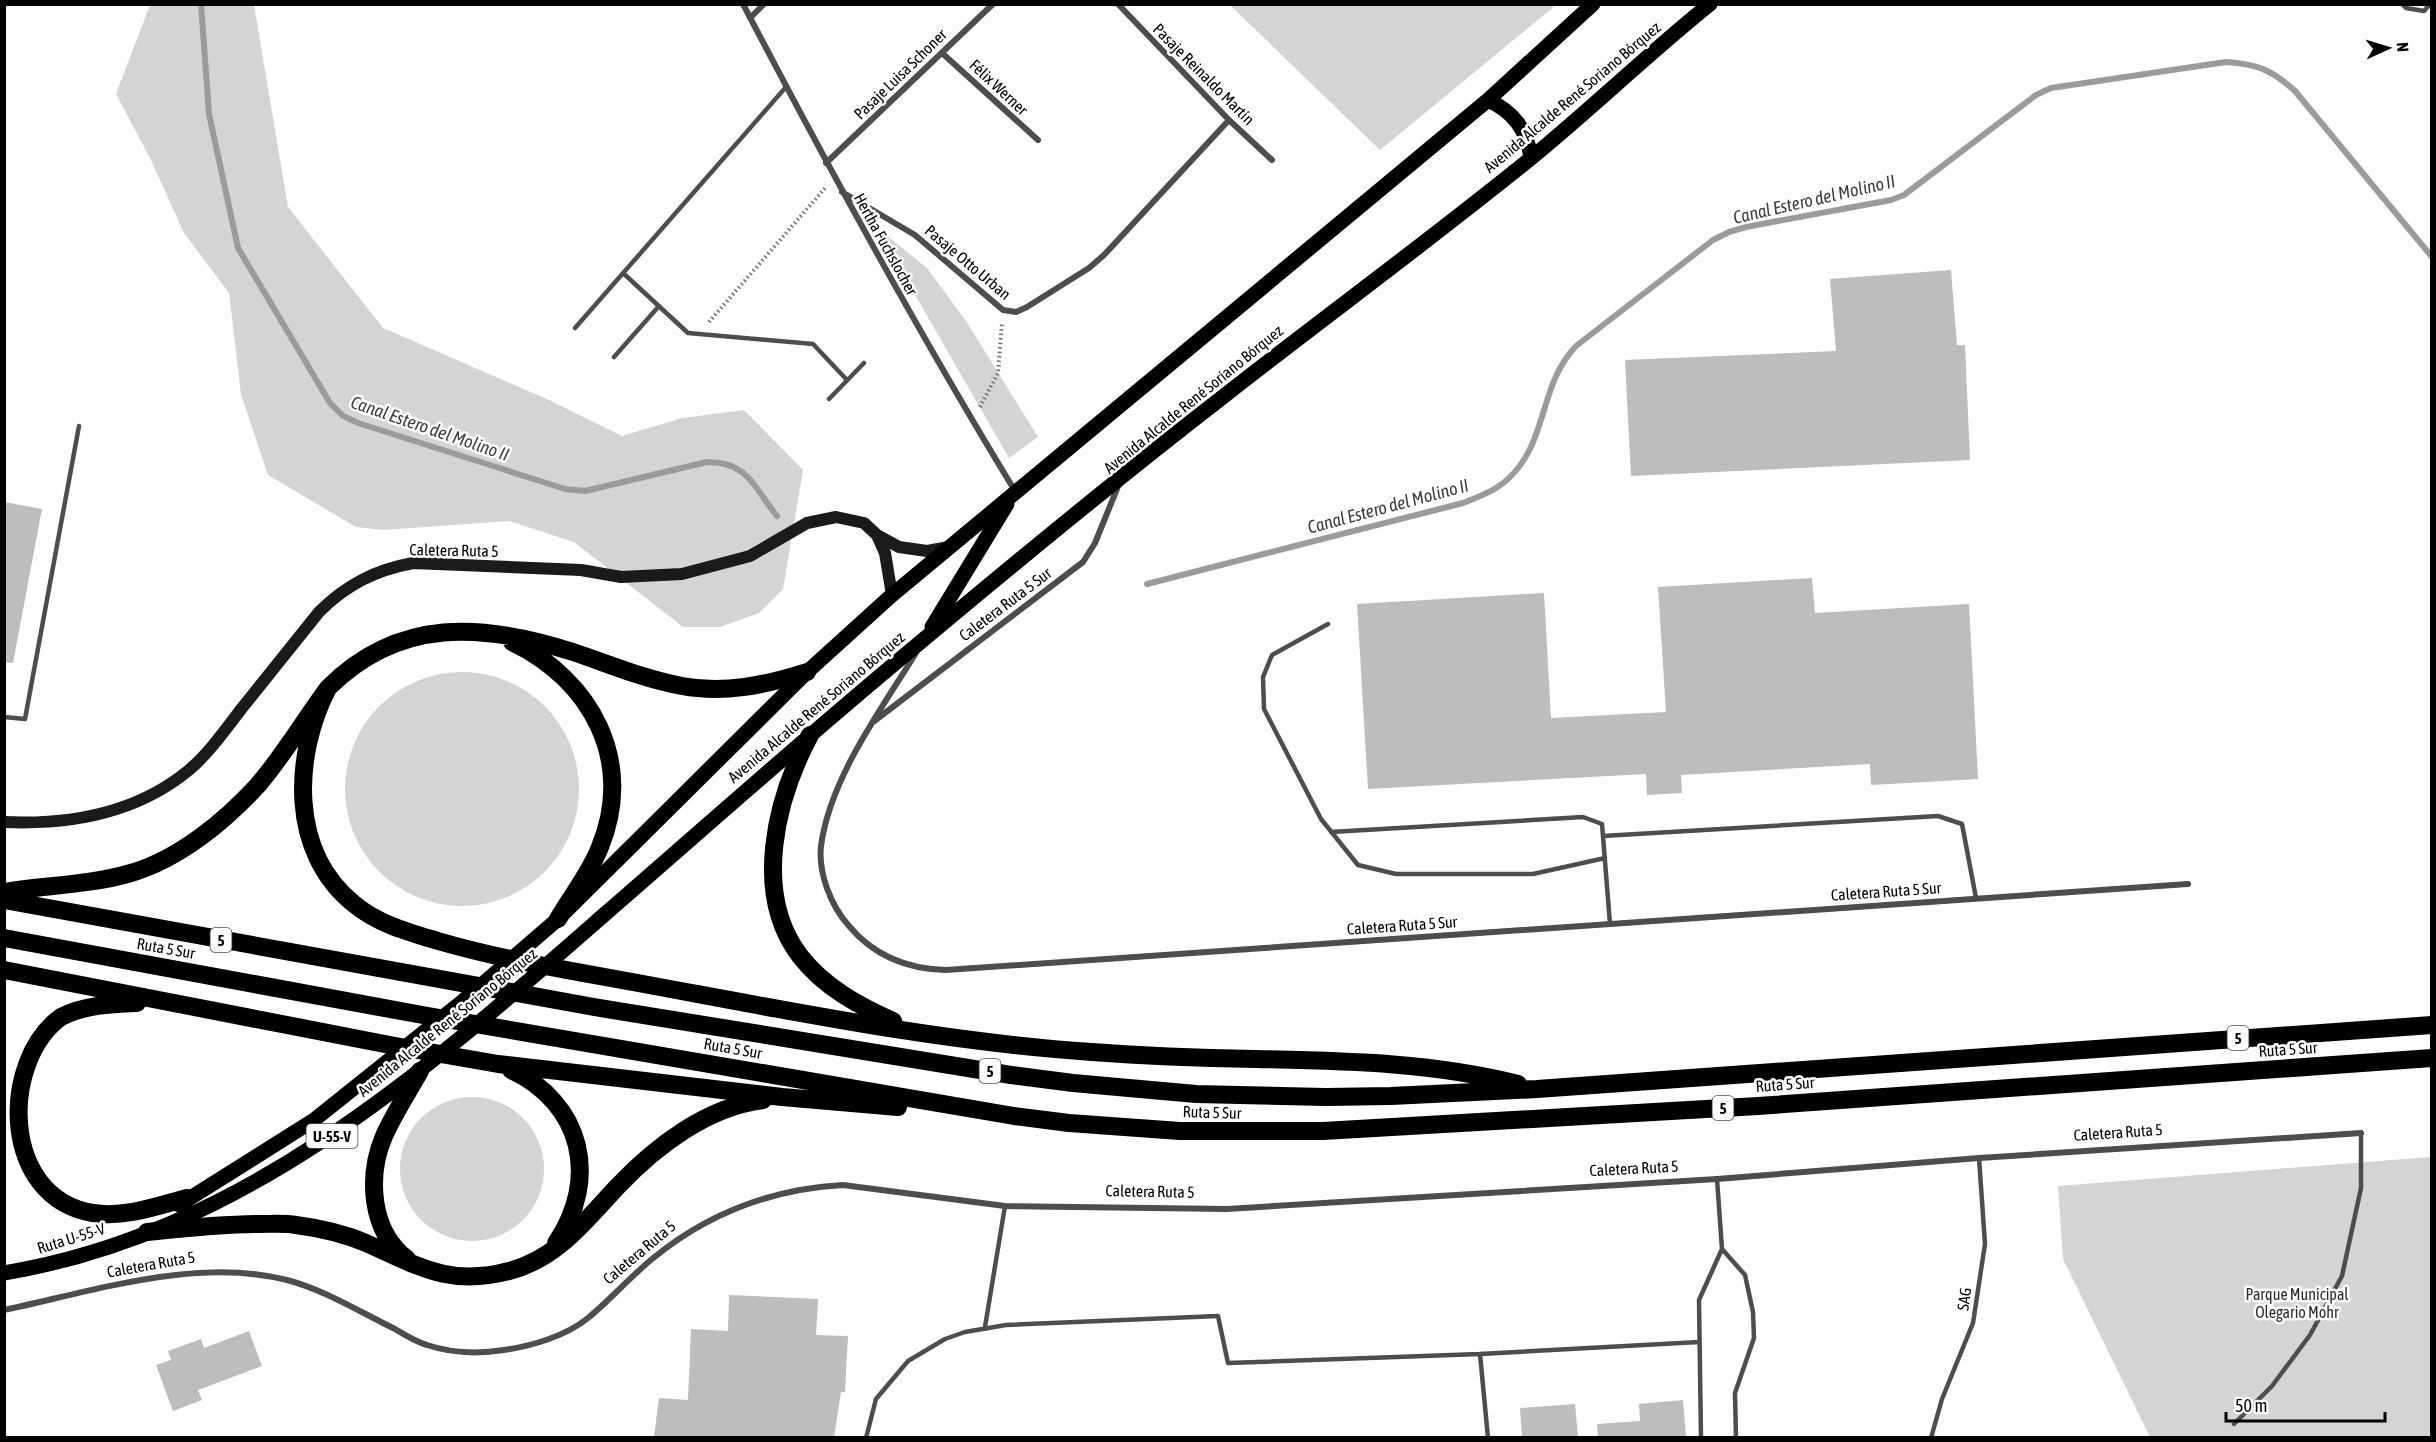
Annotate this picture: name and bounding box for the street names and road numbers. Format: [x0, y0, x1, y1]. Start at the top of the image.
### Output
street label: Avenida Alcalde René Soriano Bórquez [1480, 18, 1665, 177]
street label: Pasaje Reinaldo Martín [1149, 20, 1258, 129]
street label: Pasaje Luisa Schoner [850, 25, 951, 123]
street label: Félix Werner [966, 56, 1032, 119]
street label: Hertha Fuchslocher [851, 190, 922, 298]
street label: Pasaje Otto Urban [921, 221, 1014, 304]
street label: Avenida Alcalde René Soriano Bórquez [1100, 321, 1287, 478]
street label: Caletera Ruta 5 [409, 540, 499, 560]
street label: Caletera Ruta 5 Sur [955, 563, 1055, 644]
street label: Avenida Alcalde René Soriano Bórquez [724, 628, 909, 787]
street label: Caletera Ruta 5 Sur [1830, 878, 1942, 904]
street label: Caletera Ruta 5 Sur [1346, 912, 1458, 938]
road number: 5 [210, 928, 232, 952]
street label: Ruta 5 Sur [135, 934, 197, 962]
street label: Avenida Alcalde René Soriano Bórquez [354, 944, 541, 1101]
road number: 5 [2228, 1026, 2248, 1050]
street label: Ruta 5 Sur [702, 1034, 764, 1062]
street label: Ruta 5 Sur [2258, 1038, 2318, 1060]
road number: 5 [980, 1059, 1000, 1083]
street label: Ruta 5 Sur [1755, 1073, 1815, 1095]
road number: 5 [1712, 1096, 1734, 1120]
street label: Ruta 5 Sur [1182, 1102, 1242, 1122]
street label: Caletera Ruta 5 [2073, 1120, 2163, 1144]
road number: U-55-V [306, 1124, 358, 1148]
street label: Caletera Ruta 5 [1589, 1157, 1679, 1179]
street label: Caletera Ruta 5 [1105, 1181, 1195, 1201]
street label: Caletera Ruta 5 [599, 1216, 679, 1288]
street label: Ruta U-55-V [35, 1219, 107, 1257]
street label: Caletera Ruta 5 [106, 1247, 196, 1281]
street label: SAG [1953, 1286, 1975, 1312]

